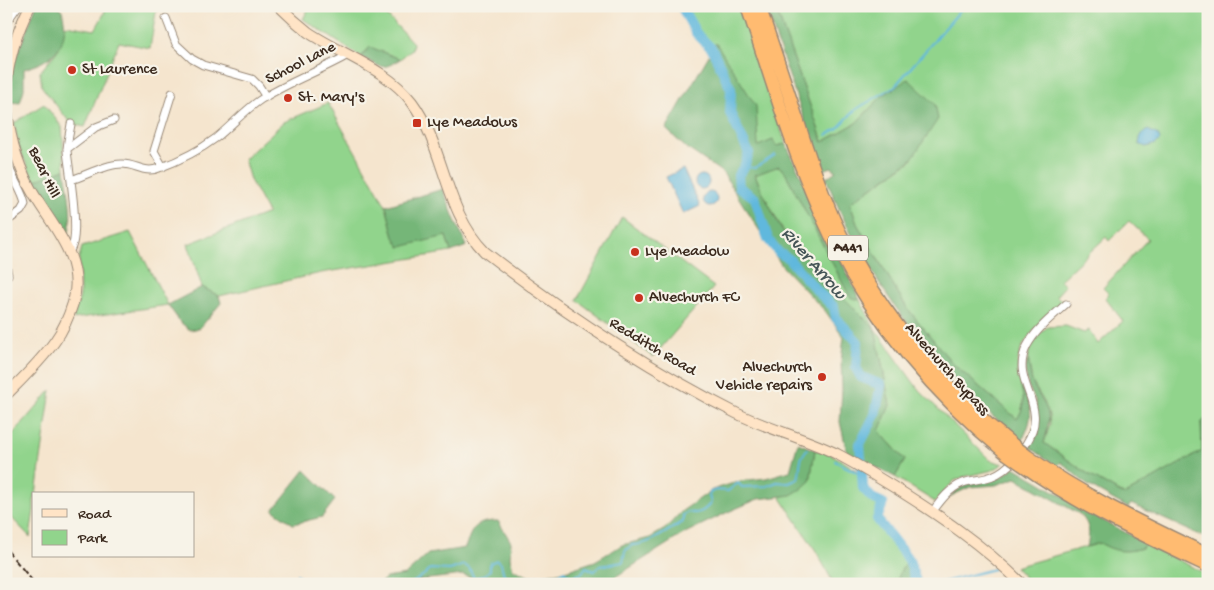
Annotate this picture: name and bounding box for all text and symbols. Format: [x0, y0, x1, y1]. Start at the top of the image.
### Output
street label: School Lane [263, 38, 340, 90]
place label: St Laurence [82, 61, 158, 80]
marker: St Laurence [66, 64, 78, 76]
place label: St. Mary's [298, 89, 365, 108]
marker: St. Mary's [282, 92, 294, 104]
place label: Lye Meadows [427, 114, 518, 133]
marker: Lye Meadows [411, 117, 423, 129]
street label: Bear Hill [22, 143, 63, 202]
water label: River Arrow [776, 224, 850, 305]
road number: A441 [828, 236, 868, 260]
place label: Lye Meadow [645, 243, 730, 262]
marker: Lye Meadow [629, 246, 641, 258]
place label: Alvechurch FC [649, 289, 740, 308]
marker: Alvechurch FC [633, 292, 645, 304]
street label: Redditch Road [605, 315, 700, 382]
street label: Alvechurch Bypass [899, 320, 993, 421]
place label: Alvechurch Vehicle repairs [715, 359, 813, 396]
marker: Alvechurch Vehicle repairs [816, 371, 828, 383]
legend [32, 492, 195, 558]
text: Road [78, 506, 112, 524]
text: Park [77, 530, 108, 548]

